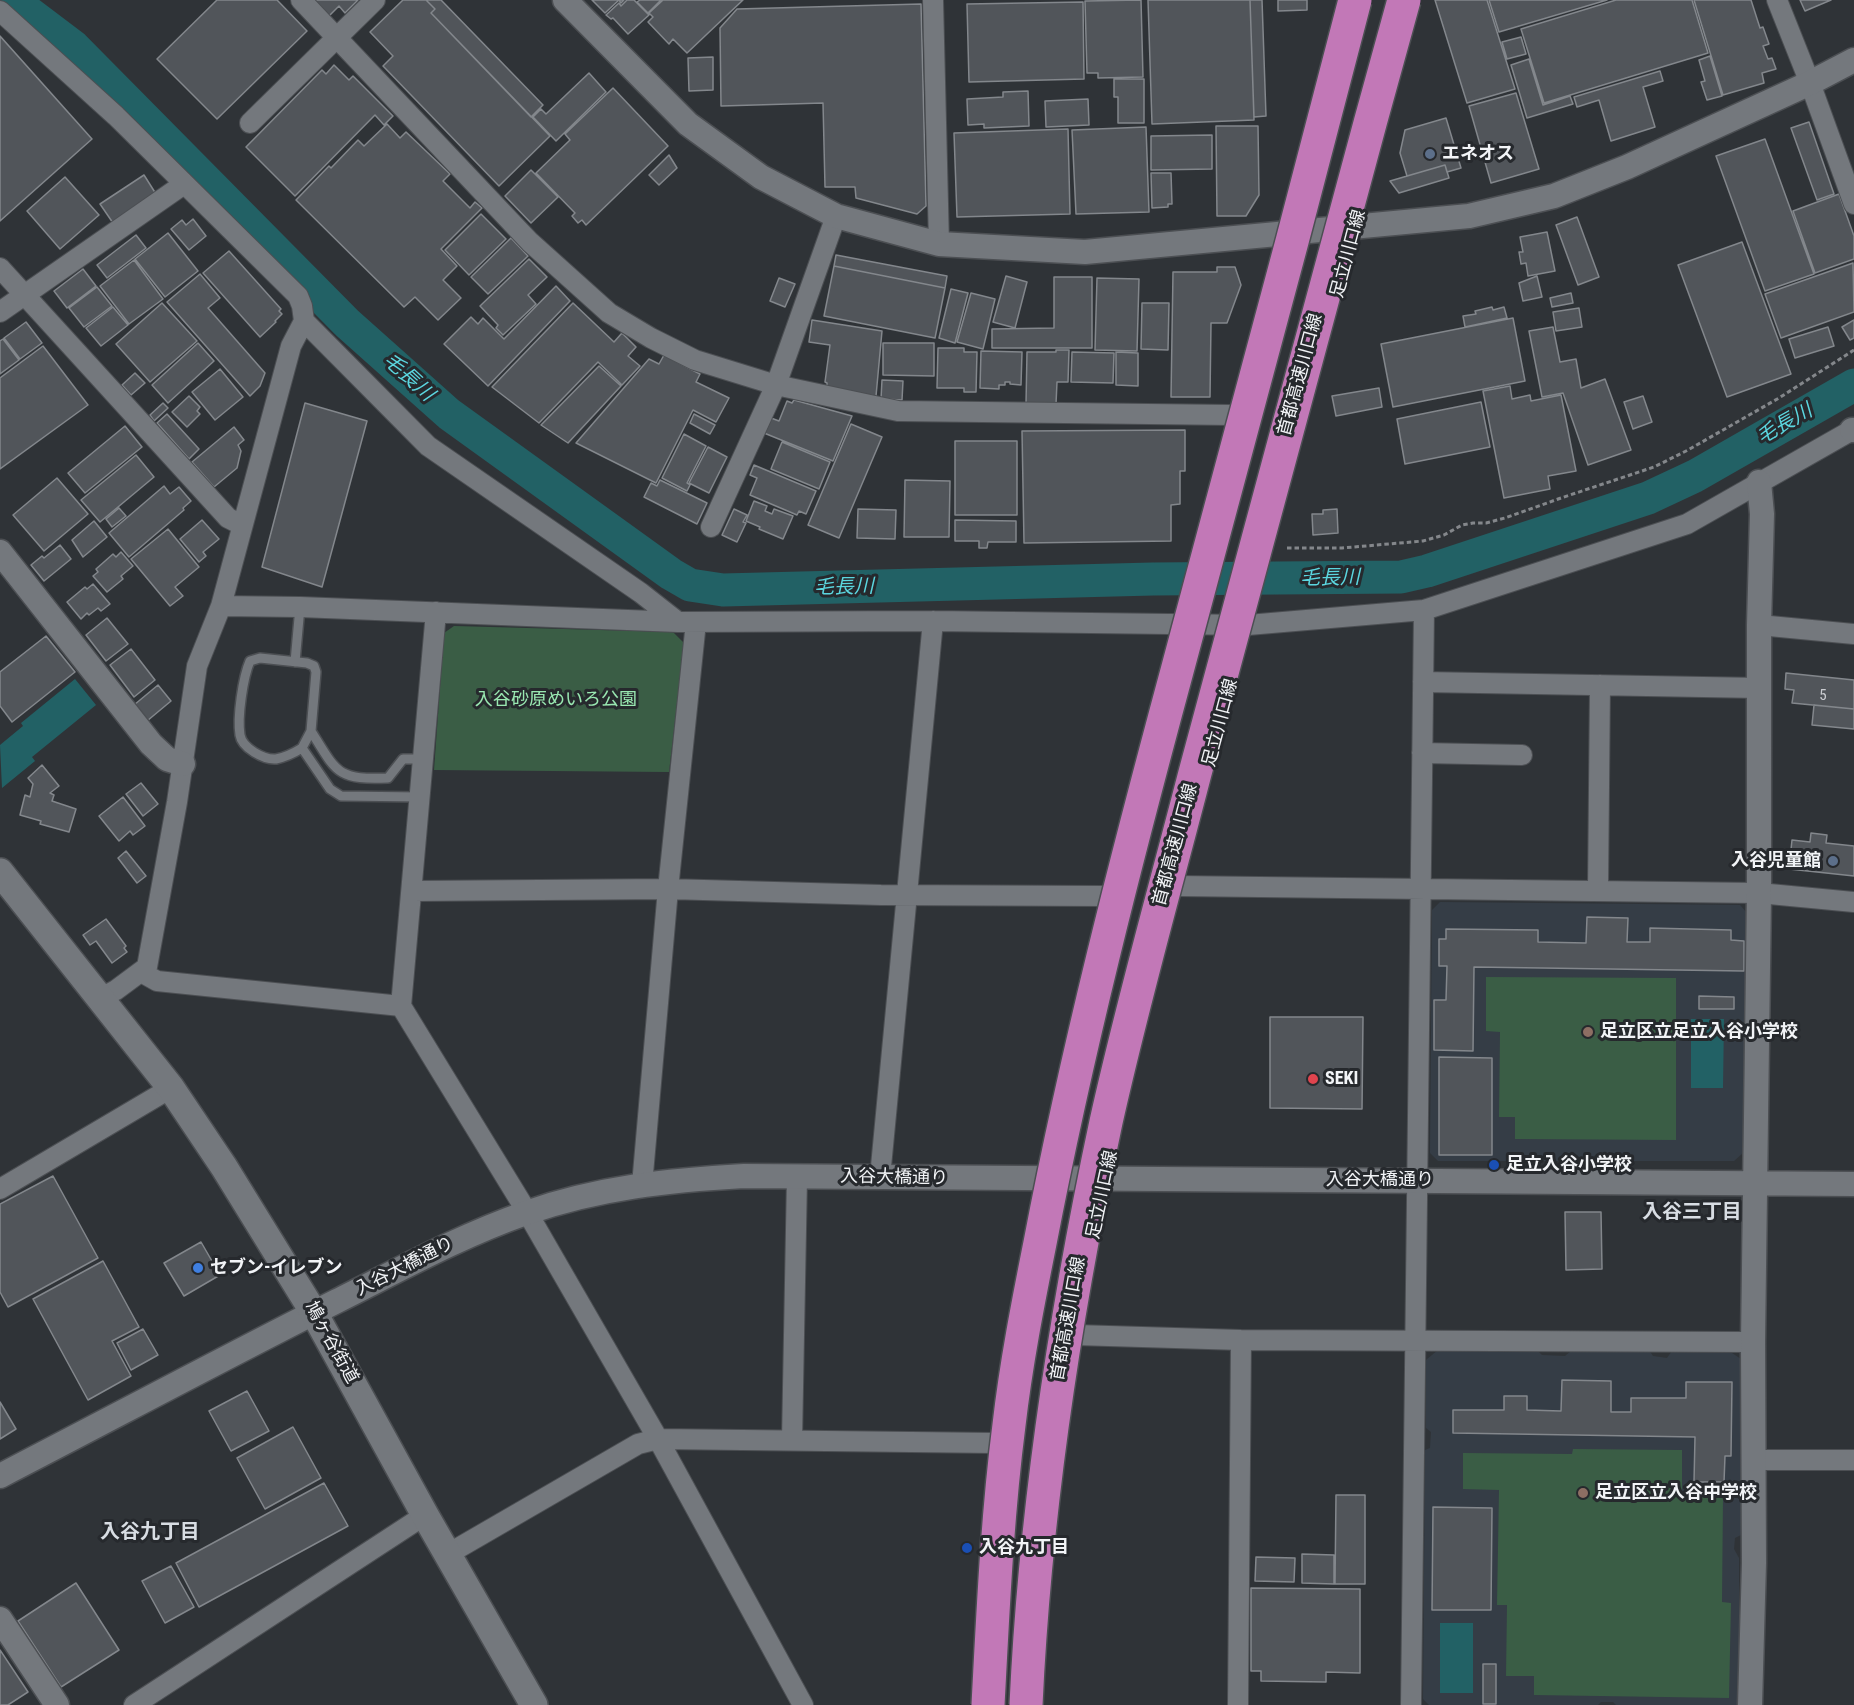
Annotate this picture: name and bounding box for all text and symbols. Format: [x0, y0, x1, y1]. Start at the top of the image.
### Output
place label: エネオス [1442, 143, 1514, 165]
marker: エネオス [1423, 147, 1437, 161]
street label: 足立川口線 [1327, 208, 1371, 300]
street label: 首都高速川口線 [1274, 311, 1328, 439]
water label: 毛長川 [378, 349, 438, 407]
water label: 毛長川 [1753, 400, 1817, 450]
water label: 毛長川 [1300, 566, 1360, 592]
water label: 毛長川 [814, 575, 874, 601]
street label: 足立川口線 [1199, 677, 1243, 769]
house number: 5 [1819, 687, 1827, 705]
park label: 入谷砂原めいろ公園 [475, 689, 637, 711]
street label: 首都高速川口線 [1149, 781, 1203, 909]
place label: 入谷児童館 [1731, 850, 1821, 872]
marker: 入谷児童館 [1826, 854, 1840, 868]
place label: 足立区立足立入谷小学校 [1600, 1021, 1798, 1043]
marker: 足立区立足立入谷小学校 [1581, 1025, 1595, 1039]
place label: SEKI [1325, 1068, 1358, 1090]
marker: SEKI [1306, 1072, 1320, 1086]
street label: 足立川口線 [1083, 1149, 1123, 1241]
place label: 足立入谷小学校 [1506, 1154, 1632, 1176]
marker: 足立入谷小学校 [1487, 1158, 1501, 1172]
street label: 入谷大橋通り [840, 1166, 948, 1190]
street label: 入谷大橋通り [1326, 1169, 1434, 1191]
district label: 入谷三丁目 [1642, 1201, 1742, 1225]
street label: 入谷大橋通り [352, 1233, 458, 1301]
street label: 首都高速川口線 [1047, 1255, 1091, 1383]
place label: セブン-イレブン [210, 1257, 342, 1279]
marker: セブン-イレブン [191, 1261, 205, 1275]
street label: 鳩ヶ谷街道 [300, 1298, 362, 1388]
place label: 足立区立入谷中学校 [1595, 1482, 1757, 1504]
marker: 足立区立入谷中学校 [1576, 1486, 1590, 1500]
district label: 入谷九丁目 [100, 1521, 200, 1545]
place label: 入谷九丁目 [979, 1537, 1069, 1559]
marker: 入谷九丁目 [960, 1541, 974, 1555]

